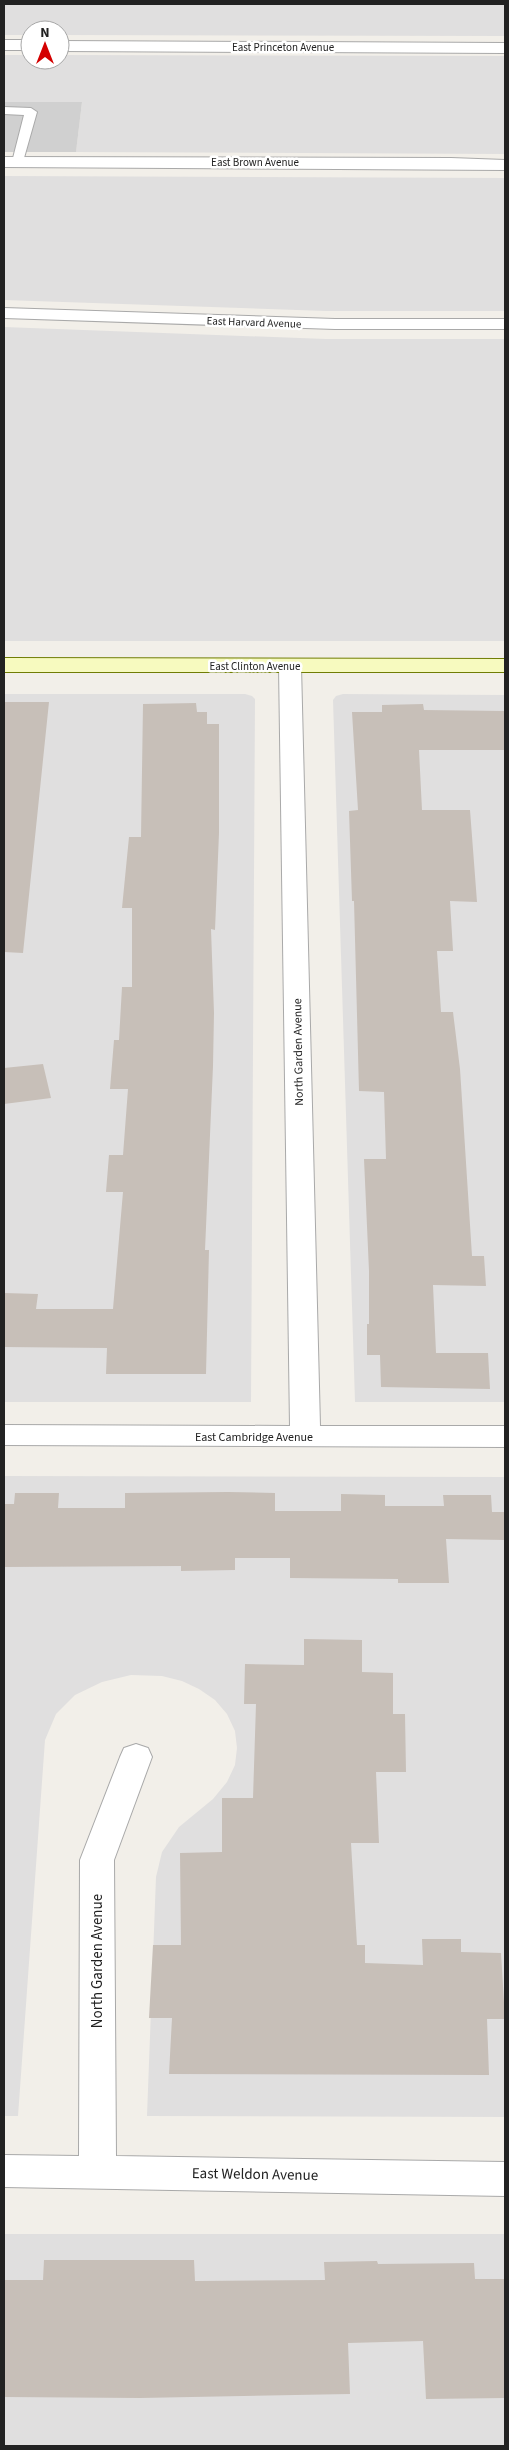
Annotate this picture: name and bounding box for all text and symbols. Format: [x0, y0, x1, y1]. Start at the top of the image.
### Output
north arrow [20, 20, 70, 70]
text: N [40, 23, 50, 43]
street label: East Princeton Avenue [232, 40, 335, 55]
street label: East Brown Avenue [211, 155, 299, 170]
street label: East Harvard Avenue [206, 313, 302, 332]
street label: East Clinton Avenue [209, 659, 301, 674]
street label: North Garden Avenue [289, 998, 308, 1106]
street label: East Cambridge Avenue [195, 1429, 313, 1446]
street label: North Garden Avenue [87, 1894, 108, 2028]
street label: East Weldon Avenue [192, 2163, 318, 2186]

